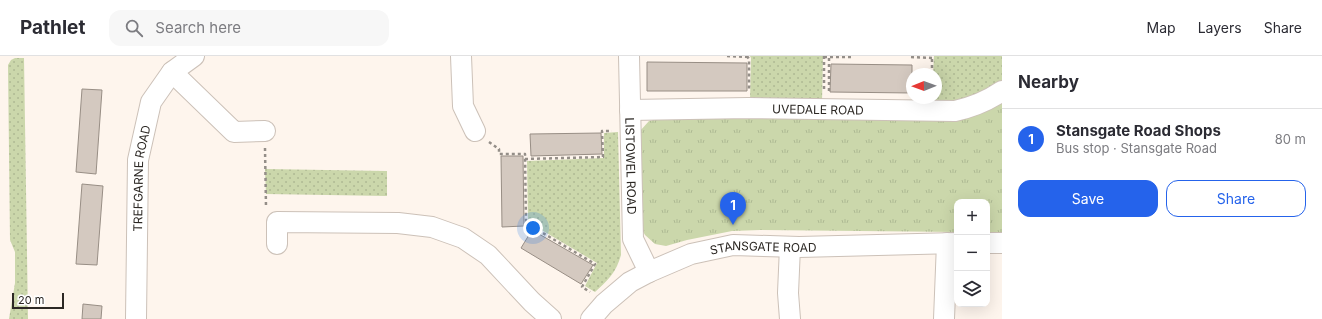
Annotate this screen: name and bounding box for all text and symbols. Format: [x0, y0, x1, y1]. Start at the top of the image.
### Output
search box [109, 10, 389, 46]
text: Pathlet [20, 16, 85, 39]
icon: search [123, 17, 145, 39]
text: Search here [155, 18, 241, 37]
text: Map [1147, 19, 1176, 36]
text: Layers [1198, 19, 1242, 36]
text: Share [1264, 19, 1302, 36]
north arrow [906, 68, 942, 104]
text: Nearby [1018, 72, 1079, 92]
street label: UVEDALE ROAD [772, 101, 864, 117]
street label: LISTOWEL ROAD [623, 117, 640, 215]
text: Stansgate Road Shops [1056, 121, 1221, 140]
street label: TREFGARNE ROAD [130, 123, 153, 232]
text: 1 [1028, 131, 1034, 147]
text: 80 m [1275, 131, 1306, 147]
text: Bus stop · Stansgate Road [1056, 140, 1217, 156]
button: Save [1018, 180, 1158, 217]
button: Share [1166, 180, 1306, 217]
pin: 1 [720, 192, 746, 225]
map controls [954, 199, 990, 307]
button: + [954, 199, 990, 235]
your location [523, 218, 543, 238]
button: − [954, 235, 990, 271]
street label: STANSGATE ROAD [708, 237, 817, 257]
button: layers [954, 271, 990, 307]
scale bar [12, 291, 64, 310]
text: 20 m [18, 293, 44, 307]

